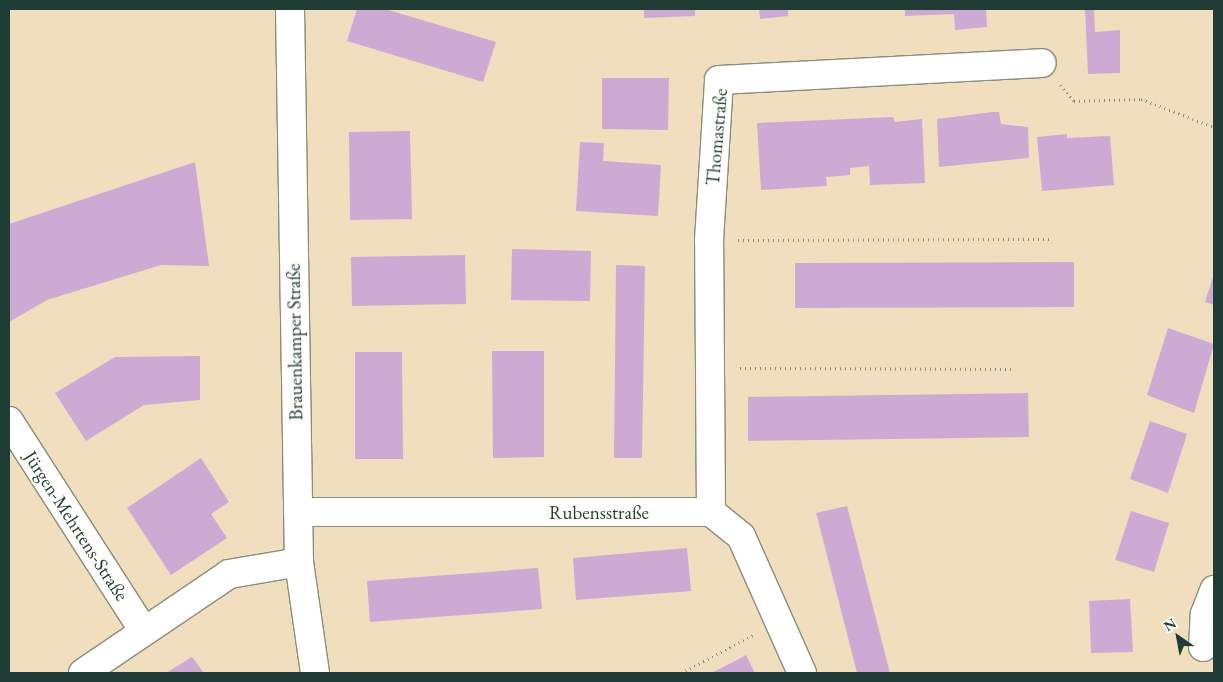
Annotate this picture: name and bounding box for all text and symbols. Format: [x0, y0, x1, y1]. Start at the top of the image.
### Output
street label: Thomastraße [701, 88, 733, 186]
street label: Brauenkamper Straße [282, 263, 308, 421]
street label: Jürgen-Mehrtens-Straße [19, 447, 133, 605]
street label: Rubensstraße [549, 502, 649, 524]
north arrow [1153, 612, 1203, 662]
text: N [1160, 614, 1179, 635]

